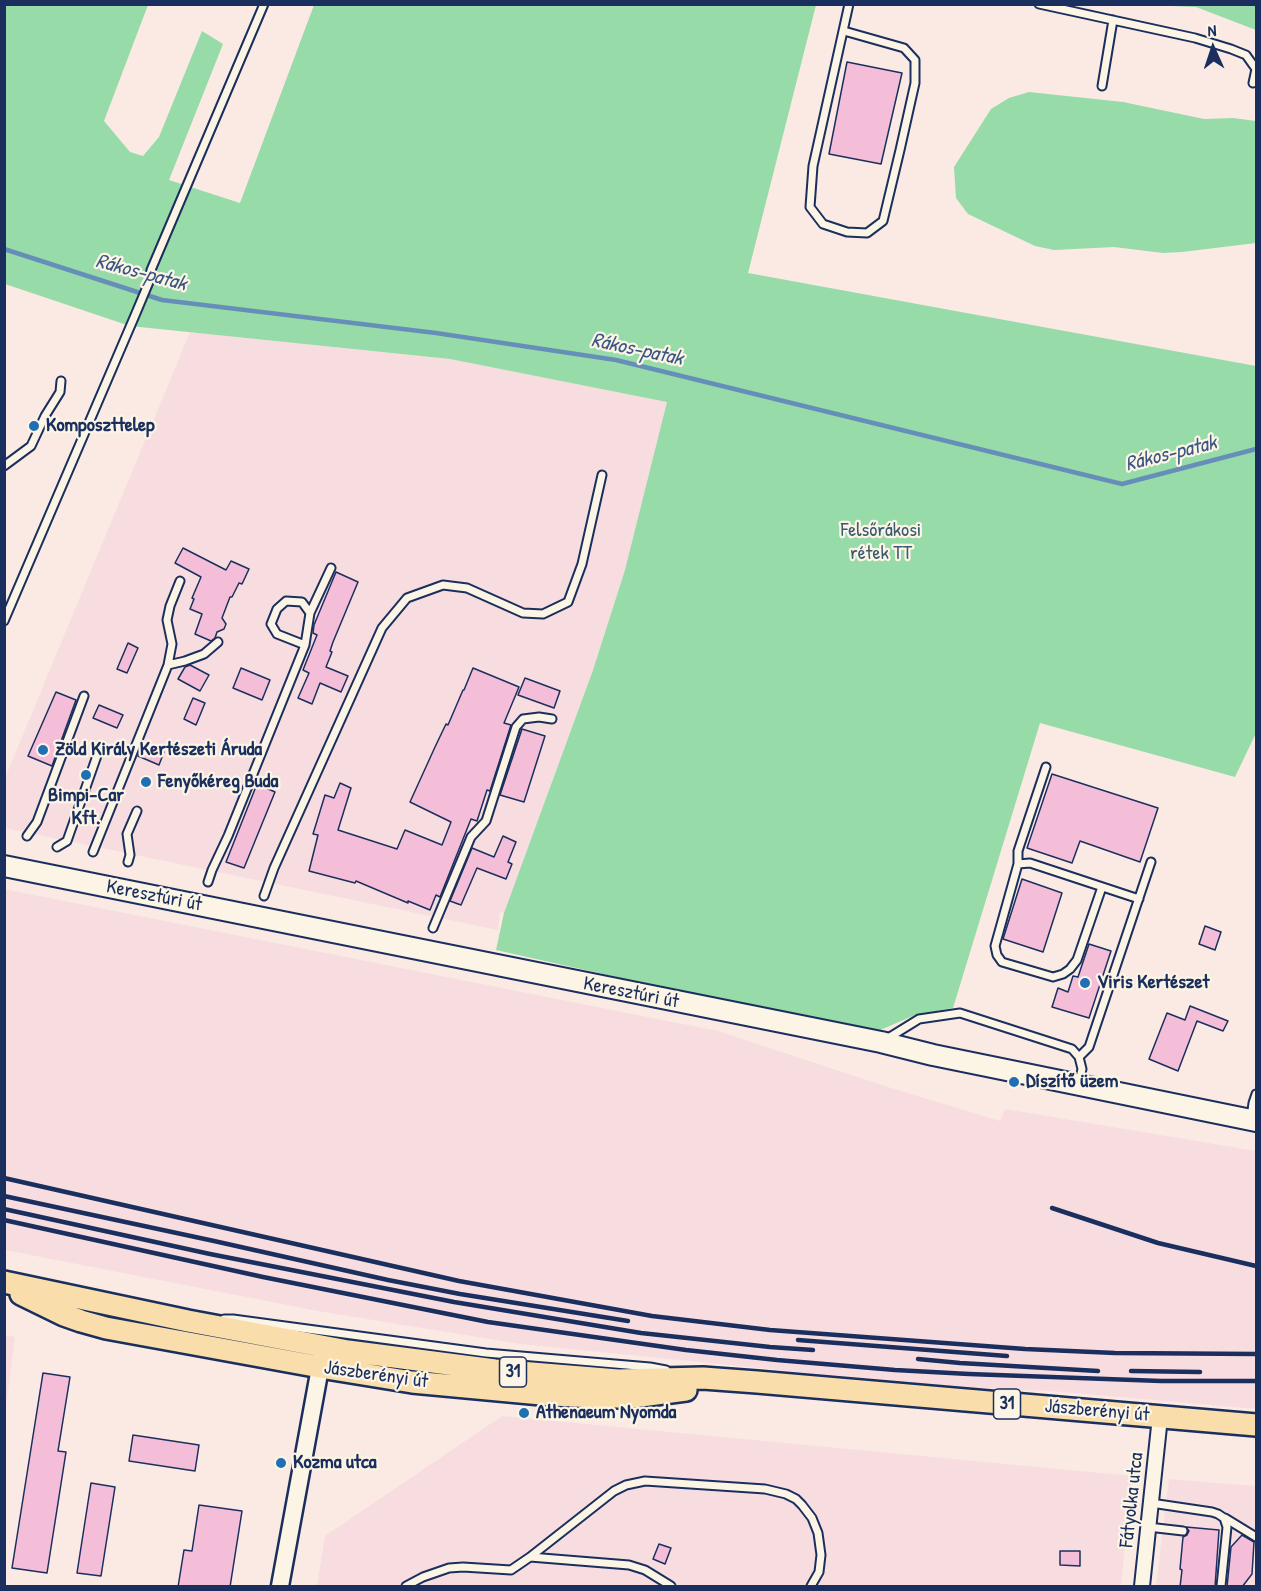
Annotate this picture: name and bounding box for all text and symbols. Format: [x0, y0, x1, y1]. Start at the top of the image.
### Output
north arrow [1183, 18, 1243, 78]
text: N [1207, 19, 1217, 41]
water label: Rákos-patak [93, 249, 189, 297]
water label: Rákos-patak [589, 328, 685, 372]
place label: Komposzttelep [46, 414, 155, 438]
marker: Komposzttelep [27, 419, 41, 433]
water label: Rákos-patak [1123, 431, 1219, 477]
park label: Felsőrákosi rétek TT [841, 519, 921, 566]
place label: Zöld Király Kertészeti Áruda [55, 738, 262, 762]
marker: Zöld Király Kertészeti Áruda [36, 743, 50, 757]
marker: Bimpi-Car Kft. [79, 768, 93, 782]
place label: Fenyőkéreg Buda [158, 770, 278, 794]
marker: Fenyőkéreg Buda [139, 775, 153, 789]
place label: Bimpi-Car Kft. [48, 784, 124, 831]
street label: Keresztúri út [104, 875, 204, 917]
place label: Viris Kertészet [1097, 971, 1209, 995]
street label: Keresztúri út [581, 972, 681, 1014]
marker: Viris Kertészet [1078, 976, 1092, 990]
place label: Díszítő üzem [1026, 1070, 1118, 1094]
marker: Díszítő üzem [1007, 1075, 1021, 1089]
street label: Jászberényi út [322, 1356, 430, 1394]
road number: 31 [500, 1357, 526, 1387]
road number: 31 [994, 1389, 1020, 1419]
street label: Jászberényi út [1044, 1394, 1150, 1428]
place label: Athenaeum Nyomda [536, 1401, 676, 1425]
marker: Athenaeum Nyomda [517, 1406, 531, 1420]
place label: Kozma utca [293, 1451, 377, 1475]
street label: Fátyolka utca [1115, 1451, 1149, 1549]
marker: Kozma utca [274, 1456, 288, 1470]

